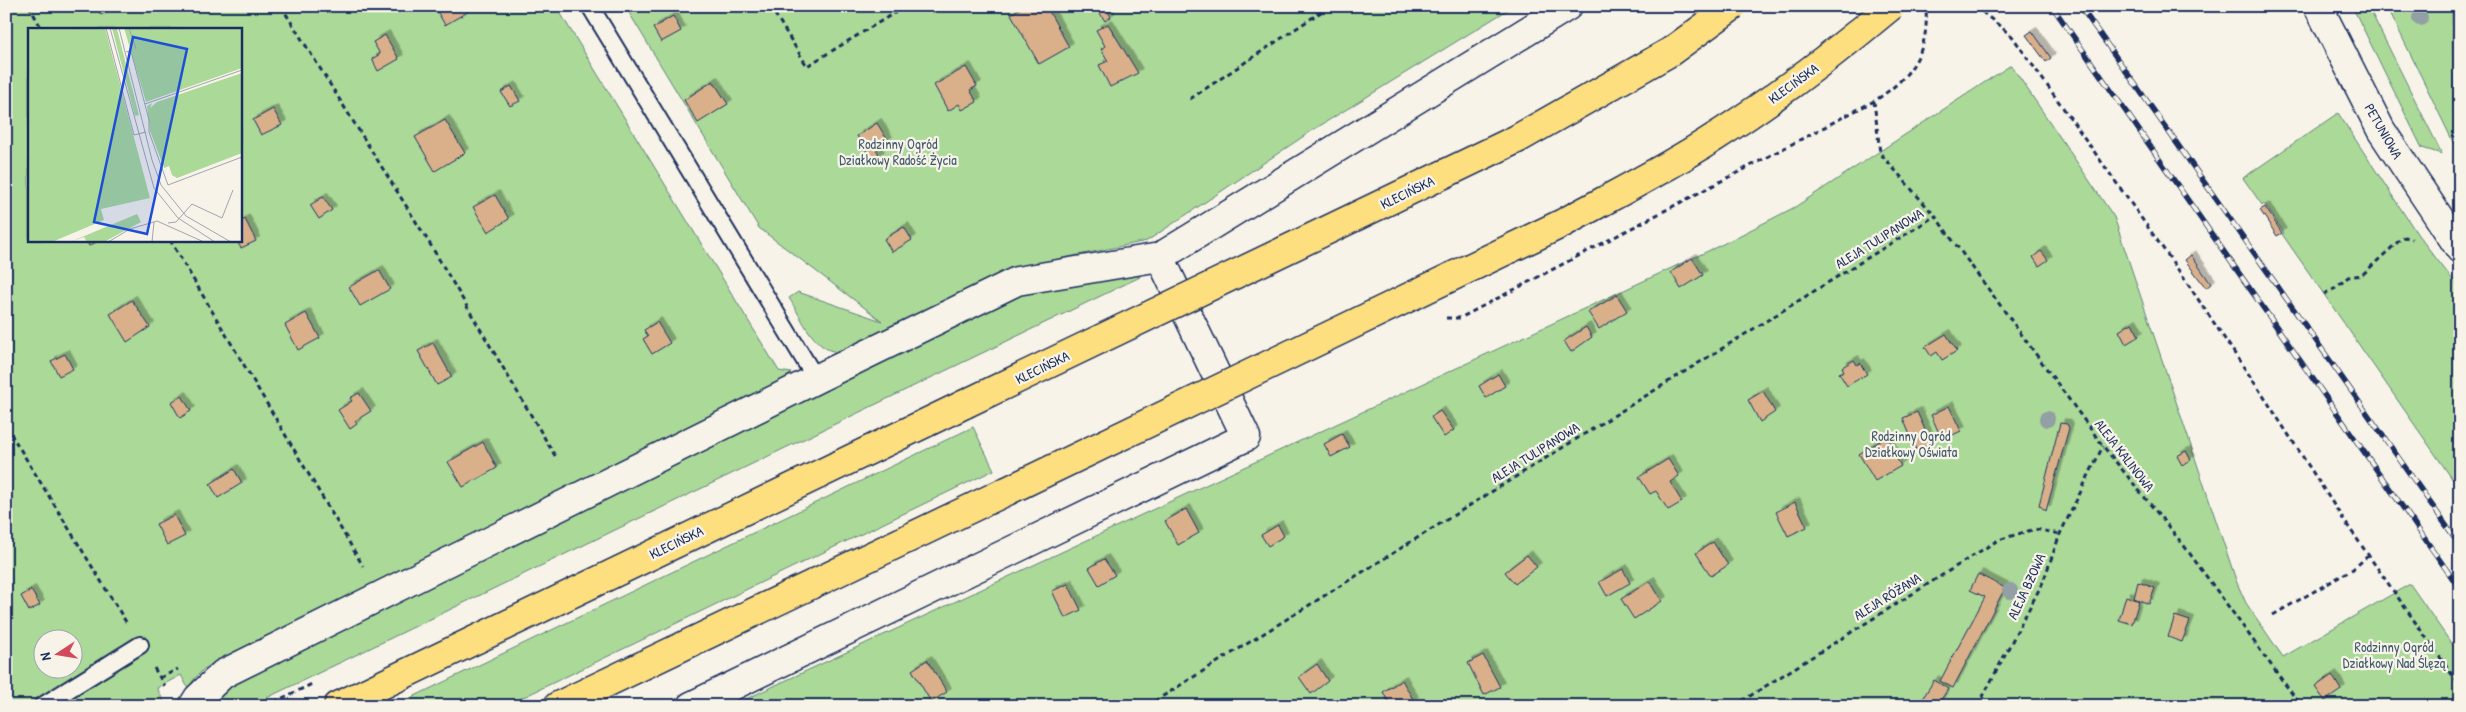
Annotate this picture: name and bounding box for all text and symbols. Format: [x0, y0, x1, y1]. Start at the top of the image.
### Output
inset map [28, 28, 241, 241]
street label: KLECIŃSKA [1764, 58, 1822, 108]
street label: PETUNIOWA [2360, 100, 2408, 162]
park label: Rodzinny Ogród Działkowy Radość Życia [839, 134, 957, 170]
street label: KLECIŃSKA [1377, 171, 1437, 213]
street label: ALEJA TULIPANOWA [1831, 203, 1927, 273]
street label: KLECIŃSKA [1012, 346, 1072, 388]
street label: ALEJA KALINOWA [2091, 415, 2159, 495]
street label: ALEJA TULIPANOWA [1487, 417, 1583, 487]
park label: Rodzinny Ogród Działkowy Oświata [1865, 426, 1958, 462]
street label: KLECIŃSKA [646, 521, 706, 563]
street label: ALEJA BZOWA [2002, 550, 2050, 622]
street label: ALEJA RÓŻANA [1850, 568, 1924, 624]
north arrow [32, 630, 82, 680]
park label: Rodzinny Ogród Działkowy Nad Ślęzą [2343, 637, 2447, 673]
text: N [35, 651, 55, 662]

